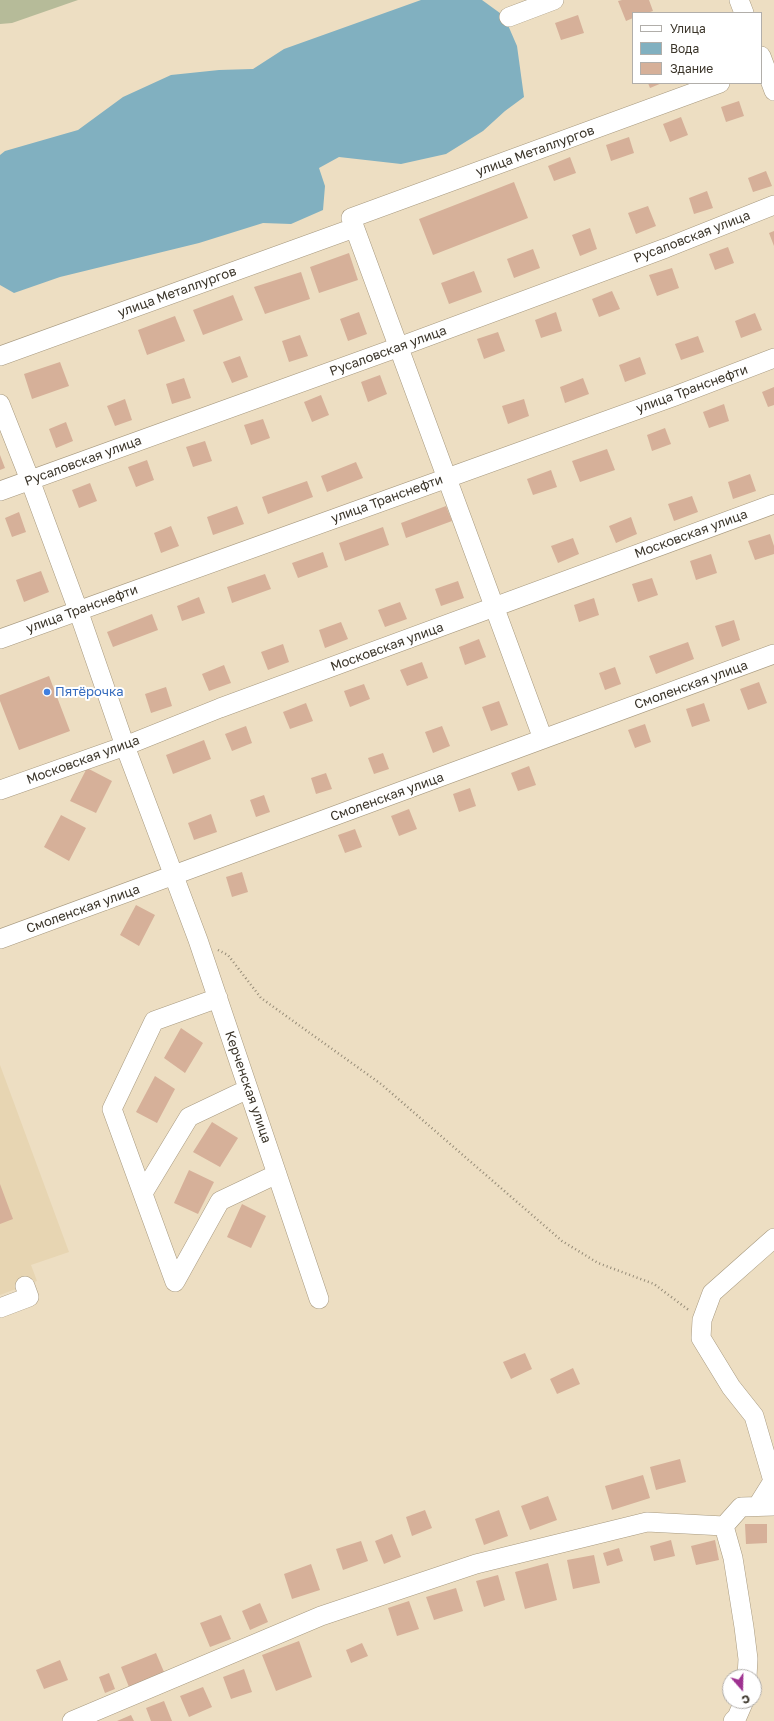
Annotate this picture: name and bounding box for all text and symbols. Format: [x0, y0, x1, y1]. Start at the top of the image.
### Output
legend [632, 12, 762, 84]
text: Улица [670, 21, 706, 36]
text: Вода [670, 41, 699, 56]
text: Здание [670, 61, 713, 76]
street label: улица Металлургов [474, 122, 596, 180]
street label: Русаловская улица [632, 208, 752, 266]
street label: улица Металлургов [116, 263, 238, 321]
street label: Русаловская улица [327, 323, 449, 379]
street label: улица Транснефти [634, 362, 750, 416]
street label: Русаловская улица [22, 433, 144, 489]
street label: улица Транснефти [329, 472, 445, 526]
street label: Московская улица [632, 506, 750, 562]
street label: улица Транснефти [24, 582, 140, 636]
street label: Московская улица [328, 619, 446, 675]
street label: Смоленская улица [632, 657, 750, 713]
place label: Пятёрочка [55, 684, 124, 700]
marker: Пятёрочка [42, 687, 52, 697]
street label: Московская улица [24, 732, 142, 788]
street label: Смоленская улица [328, 769, 446, 825]
street label: Смоленская улица [24, 881, 142, 937]
street label: Керченская улица [221, 1029, 275, 1145]
north arrow [722, 1669, 762, 1709]
text: С [740, 1692, 752, 1707]

